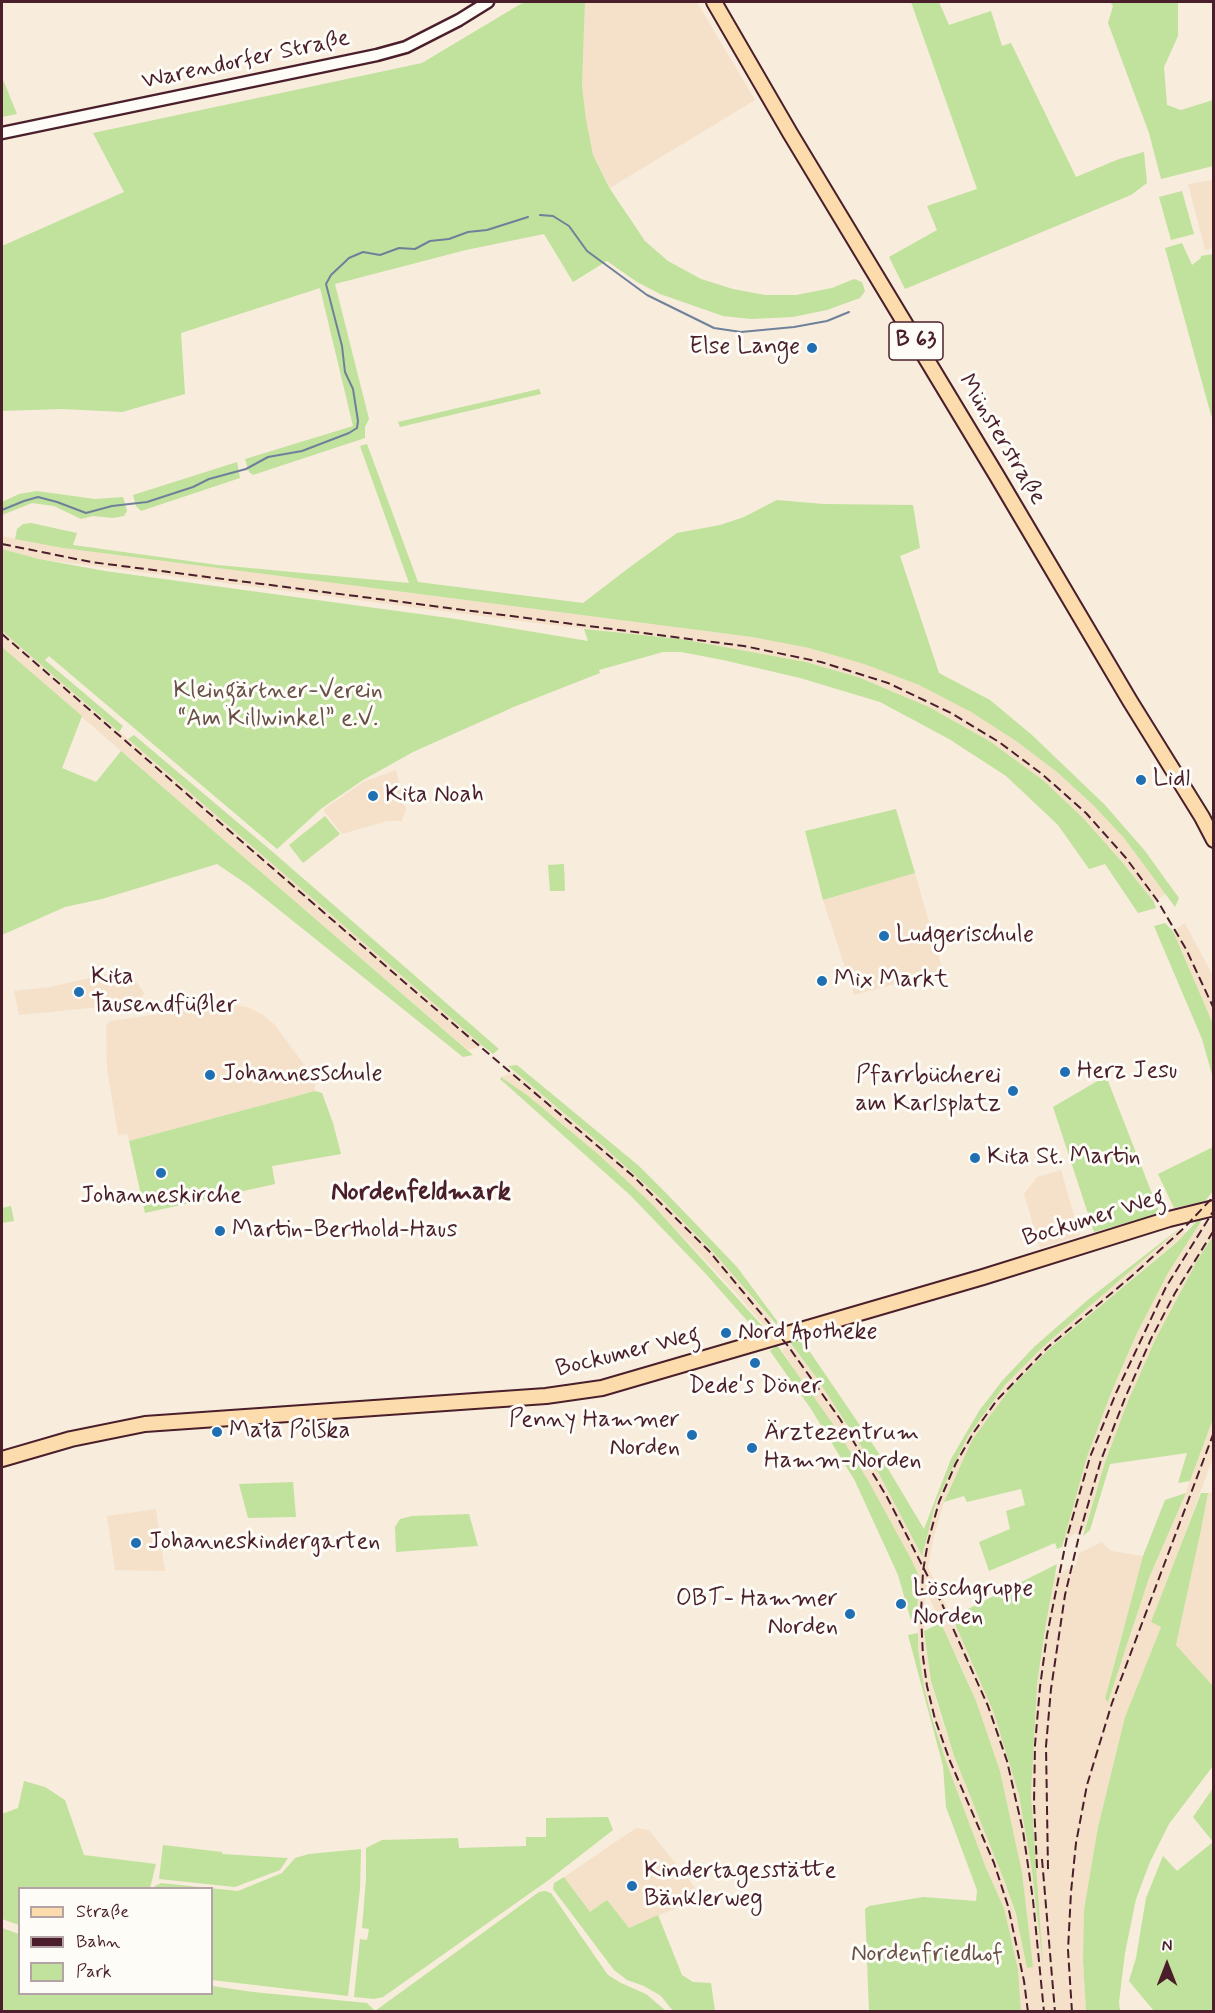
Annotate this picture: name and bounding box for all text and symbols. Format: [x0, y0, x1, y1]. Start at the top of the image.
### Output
street label: Warendorfer Straße [139, 25, 353, 97]
road number: B 63 [889, 322, 943, 360]
place label: Else Lange [689, 334, 800, 362]
marker: Else Lange [805, 341, 819, 355]
street label: Münsterstraße [951, 370, 1051, 510]
park label: Kleingärtner-Verein “Am Killwinkel” e.V. [173, 678, 383, 734]
place label: Lidl [1153, 766, 1190, 794]
marker: Lidl [1134, 773, 1148, 787]
place label: Kita Noah [385, 782, 484, 810]
marker: Kita Noah [366, 789, 380, 803]
place label: Ludgerischule [896, 922, 1034, 950]
marker: Ludgerischule [877, 929, 891, 943]
place label: Kita Tausendfüßler [91, 964, 237, 1020]
place label: Mix Markt [834, 967, 949, 995]
marker: Mix Markt [815, 974, 829, 988]
marker: Kita Tausendfüßler [72, 985, 86, 999]
place label: Herz Jesu [1077, 1058, 1177, 1086]
place label: Johannesschule [222, 1061, 383, 1089]
place label: Pfarrbücherei am Karlsplatz [855, 1063, 1001, 1119]
marker: Herz Jesu [1058, 1065, 1072, 1079]
marker: Johannesschule [203, 1068, 217, 1082]
marker: Pfarrbücherei am Karlsplatz [1006, 1084, 1020, 1098]
place label: Kita St. Martin [987, 1144, 1141, 1172]
marker: Kita St. Martin [968, 1151, 982, 1165]
marker: Johanneskirche [154, 1166, 168, 1180]
district label: Nordenfeldmark [331, 1178, 511, 1210]
place label: Johanneskirche [80, 1183, 242, 1211]
street label: Bockumer Weg [1019, 1184, 1169, 1254]
place label: Martin-Berthold-Haus [232, 1217, 457, 1245]
marker: Martin-Berthold-Haus [213, 1224, 227, 1238]
place label: Nord Apotheke [738, 1319, 877, 1347]
street label: Bockumer Weg [553, 1321, 703, 1385]
marker: Nord Apotheke [719, 1326, 733, 1340]
marker: Dede's Döner [748, 1356, 762, 1370]
place label: Dede's Döner [689, 1373, 821, 1401]
place label: Penny Hammer Norden [509, 1407, 680, 1463]
place label: Mała Polska [229, 1418, 350, 1446]
place label: Ärztezentrum Hamm-Norden [764, 1420, 922, 1476]
marker: Mała Polska [210, 1425, 224, 1439]
marker: Penny Hammer Norden [685, 1428, 699, 1442]
marker: Ärztezentrum Hamm-Norden [745, 1441, 759, 1455]
place label: Johanneskindergarten [148, 1529, 380, 1557]
marker: Johanneskindergarten [129, 1536, 143, 1550]
place label: Löschgruppe Norden [913, 1576, 1033, 1632]
place label: OBT- Hammer Norden [676, 1586, 838, 1642]
marker: Löschgruppe Norden [894, 1597, 908, 1611]
marker: OBT- Hammer Norden [843, 1607, 857, 1621]
place label: Kindertagesstätte Bänklerweg [644, 1858, 836, 1914]
marker: Kindertagesstätte Bänklerweg [625, 1879, 639, 1893]
legend [18, 1887, 213, 1995]
text: Straße [76, 1900, 129, 1924]
text: Bahn [76, 1930, 120, 1954]
north arrow [1137, 1935, 1197, 1995]
text: N [1162, 1936, 1172, 1957]
park label: Nordenfriedhof [851, 1941, 1003, 1969]
text: Park [76, 1960, 112, 1984]

